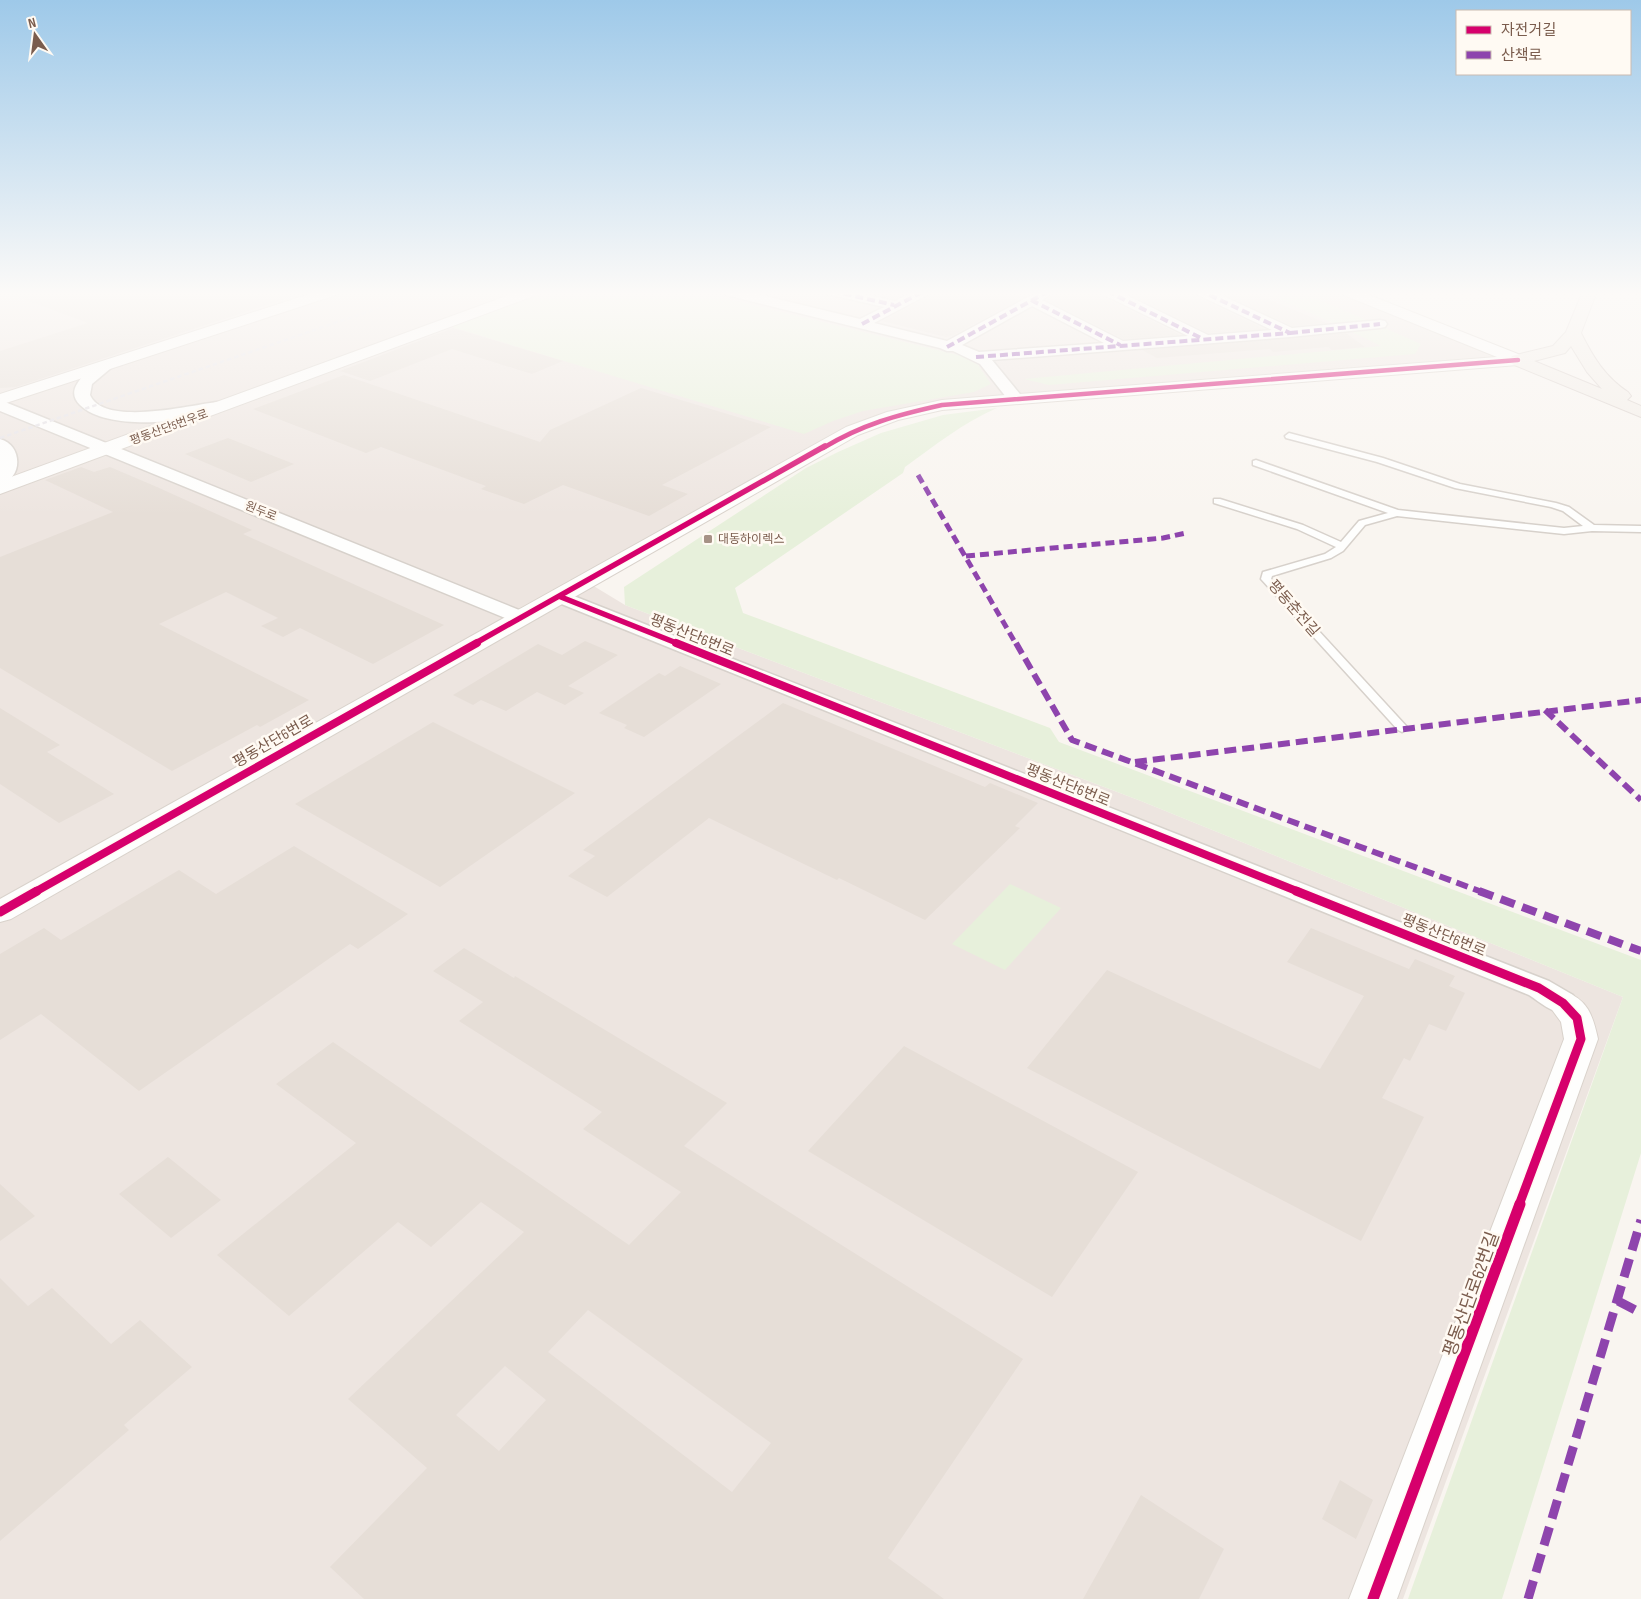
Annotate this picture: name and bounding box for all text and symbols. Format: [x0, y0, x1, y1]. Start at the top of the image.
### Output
north arrow [10, 10, 60, 60]
legend [1456, 10, 1631, 75]
text: N [26, 14, 38, 32]
text: 자전거길 [1501, 21, 1556, 40]
text: 산책로 [1501, 46, 1542, 65]
street label: 평동산단5번우로 [128, 406, 210, 449]
street label: 원두로 [243, 498, 279, 525]
place label: 대동하이렉스 [718, 532, 784, 547]
marker: 대동하이렉스 [702, 533, 714, 545]
street label: 평동춘전길 [1264, 576, 1323, 641]
street label: 평동산단6번로 [647, 610, 737, 661]
street label: 평동산단6번로 [230, 711, 317, 772]
street label: 평동산단6번로 [1023, 760, 1113, 811]
street label: 평동산단6번로 [1399, 910, 1489, 961]
street label: 평동산단로62번길 [1439, 1229, 1504, 1359]

